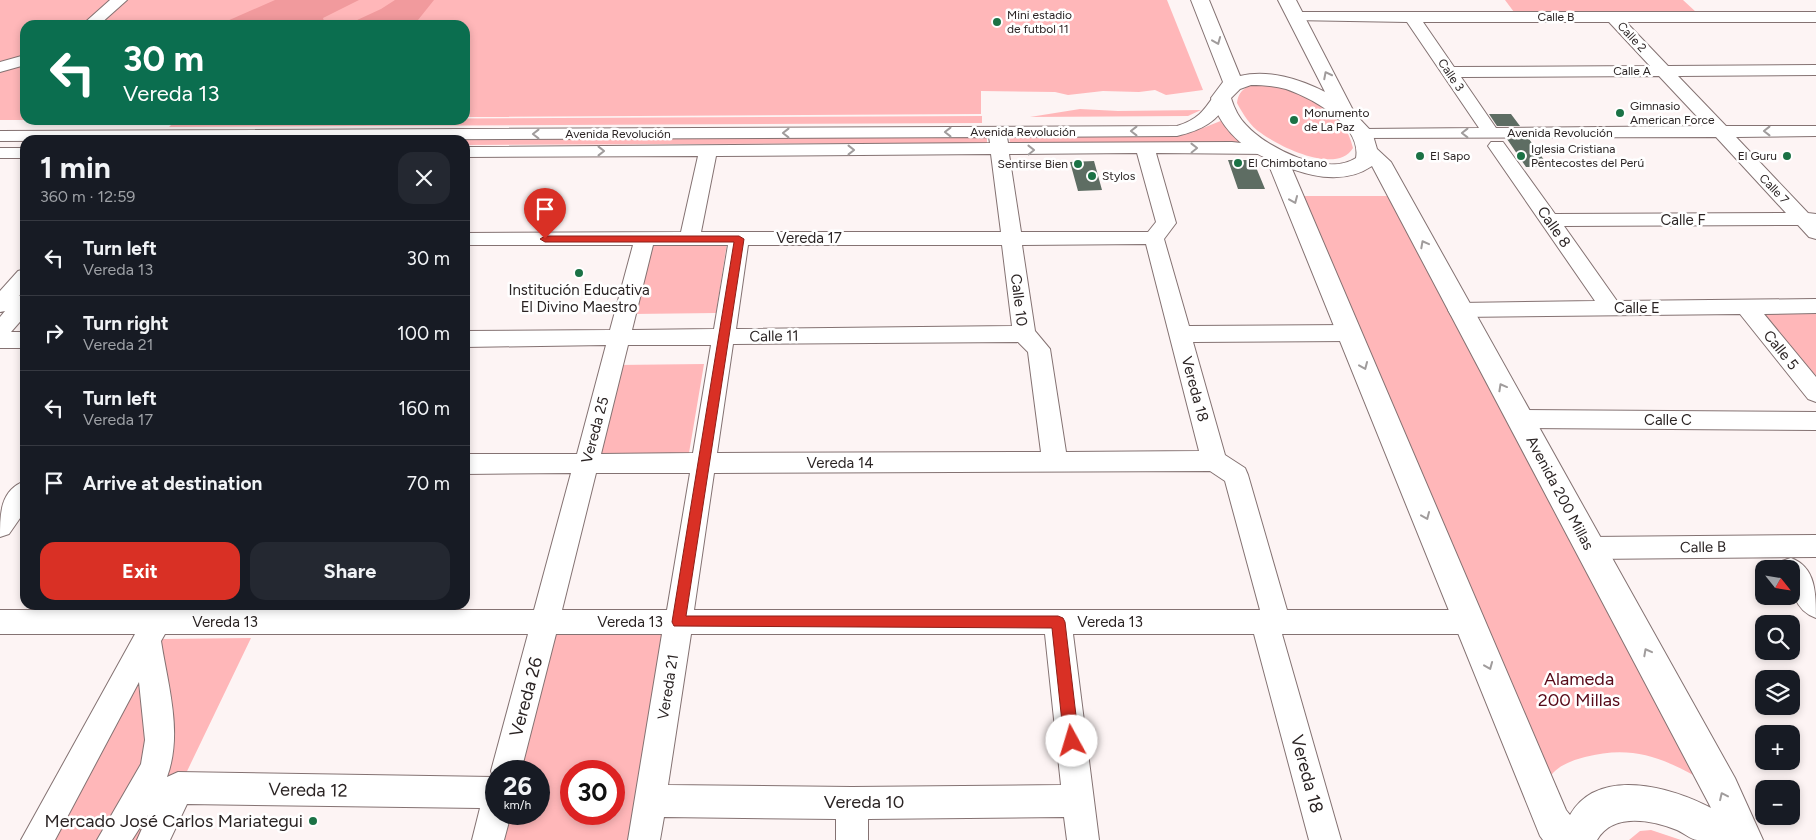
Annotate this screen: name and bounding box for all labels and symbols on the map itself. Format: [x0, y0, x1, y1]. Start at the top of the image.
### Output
place label: Mini estadio de futbol 11 [1007, 8, 1072, 36]
street label: Calle B [1538, 10, 1574, 24]
marker: Mini estadio de futbol 11 [991, 16, 1003, 28]
street label: Calle 2 [1615, 19, 1649, 55]
one-way arrow [1211, 37, 1221, 45]
street label: Calle 3 [1435, 56, 1467, 94]
street label: Calle A [1613, 64, 1651, 78]
one-way arrow [1323, 72, 1333, 81]
place label: Gimnasio American Force [1630, 99, 1715, 127]
place label: Monumento de La Paz [1304, 106, 1369, 134]
marker: Gimnasio American Force [1614, 107, 1626, 119]
marker: Monumento de La Paz [1288, 114, 1300, 126]
street label: Avenida Revolución [970, 125, 1076, 139]
one-way arrow [1130, 126, 1138, 136]
street label: Avenida Revolución [1507, 126, 1613, 140]
one-way arrow [1763, 126, 1771, 136]
street label: Avenida Revolución [565, 127, 671, 141]
one-way arrow [944, 127, 952, 137]
one-way arrow [782, 128, 790, 138]
one-way arrow [1461, 128, 1468, 138]
one-way arrow [532, 129, 540, 139]
place label: Iglesia Cristiana Pentecostes del Perú [1531, 142, 1644, 170]
one-way arrow [1190, 143, 1198, 153]
one-way arrow [1027, 144, 1035, 155]
one-way arrow [847, 145, 855, 156]
one-way arrow [598, 146, 605, 156]
place label: El Sapo [1430, 149, 1470, 163]
place label: El Guru [1738, 149, 1777, 163]
marker: El Sapo [1414, 150, 1426, 162]
marker: Iglesia Cristiana Pentecostes del Perú [1515, 150, 1527, 162]
marker: El Guru [1781, 150, 1793, 162]
place label: El Chimbotano [1248, 156, 1327, 170]
place label: Sentirse Bien [998, 157, 1068, 171]
marker: El Chimbotano [1232, 157, 1244, 169]
marker: Sentirse Bien [1072, 158, 1084, 170]
place label: Stylos [1102, 169, 1136, 183]
marker: Stylos [1086, 170, 1098, 182]
street label: Calle 7 [1756, 171, 1792, 207]
pin [524, 188, 566, 239]
one-way arrow [1287, 195, 1298, 204]
street label: Calle 8 [1533, 203, 1575, 251]
street label: Calle F [1660, 211, 1706, 229]
street label: Vereda 17 [776, 229, 842, 247]
one-way arrow [1420, 241, 1430, 250]
marker: Institución Educativa El Divino Maestro [573, 267, 585, 279]
street label: Calle 10 [1007, 273, 1031, 327]
place label: Institución Educativa El Divino Maestro [508, 281, 650, 316]
street label: Calle E [1614, 299, 1660, 317]
street label: Calle 11 [749, 327, 799, 345]
street label: Calle 5 [1760, 327, 1802, 373]
street label: Vereda 18 [1178, 354, 1212, 424]
one-way arrow [1357, 361, 1368, 370]
one-way arrow [1498, 383, 1508, 392]
street label: Vereda 25 [577, 395, 613, 465]
street label: Calle C [1644, 411, 1692, 429]
street label: Avenida 200 Millas [1522, 433, 1598, 553]
street label: Vereda 14 [807, 454, 873, 472]
one-way arrow [1420, 511, 1431, 520]
street label: Calle B [1680, 538, 1726, 556]
north arrow [1755, 560, 1800, 605]
street label: Vereda 13 [192, 613, 258, 631]
street label: Vereda 13 [597, 613, 663, 631]
street label: Vereda 13 [1077, 613, 1143, 631]
one-way arrow [1643, 649, 1653, 658]
street label: Vereda 21 [654, 653, 682, 721]
street label: Vereda 26 [505, 655, 547, 739]
one-way arrow [1483, 661, 1493, 670]
park label: Alameda 200 Millas [1538, 668, 1620, 711]
position arrow [1045, 714, 1097, 766]
street label: Vereda 18 [1286, 732, 1328, 816]
speed limit sign: 30 [560, 760, 625, 825]
street label: Vereda 12 [268, 778, 348, 802]
street label: Vereda 10 [824, 791, 904, 813]
one-way arrow [1719, 792, 1730, 801]
place label: Mercado José Carlos Mariategui [44, 810, 303, 832]
marker: Mercado José Carlos Mariategui [307, 815, 319, 827]

